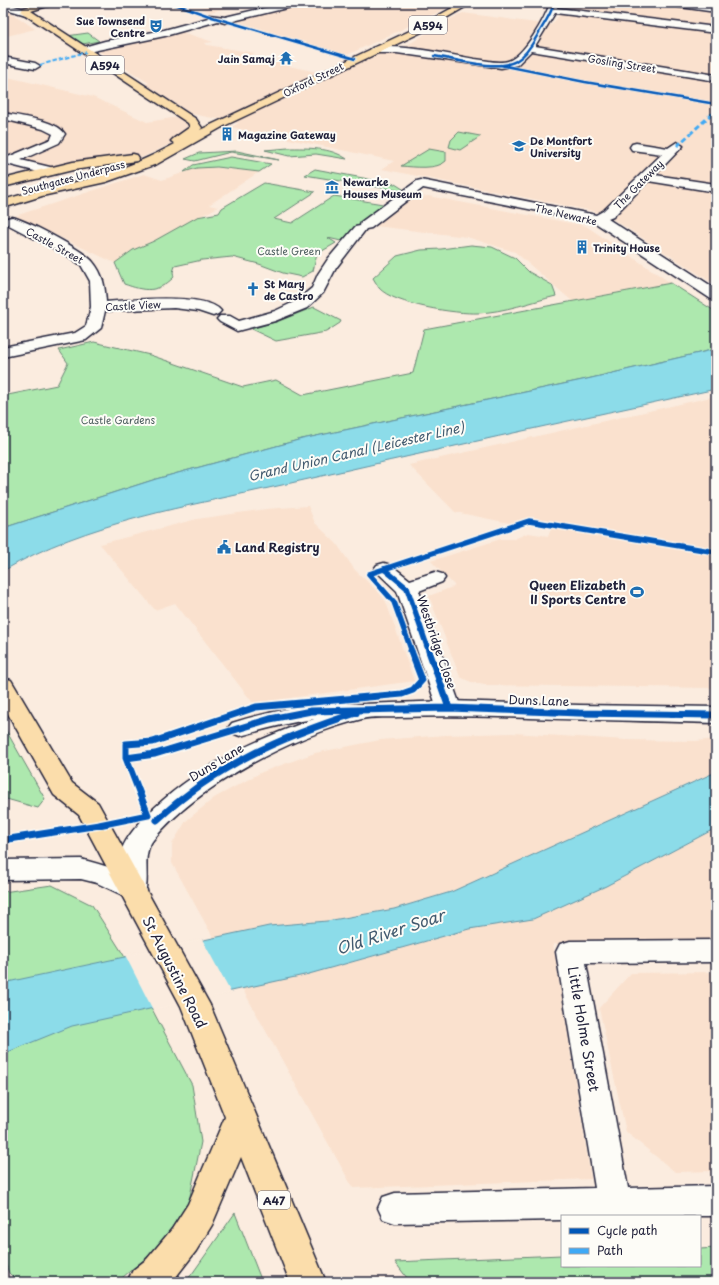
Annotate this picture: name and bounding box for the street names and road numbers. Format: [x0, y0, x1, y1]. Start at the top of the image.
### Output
road number: A594 [409, 16, 447, 34]
street label: Gosling Street [587, 50, 657, 76]
road number: A594 [86, 56, 124, 74]
street label: Oxford Street [280, 58, 346, 100]
street label: Southgates Underpass [20, 156, 127, 198]
street label: The Gateway [610, 156, 667, 213]
street label: The Newarke [533, 200, 599, 228]
street label: Castle Street [24, 223, 86, 267]
street label: Castle View [105, 296, 161, 314]
street label: Westbridge Close [413, 593, 461, 691]
street label: Duns Lane [508, 690, 570, 710]
street label: Duns Lane [185, 738, 247, 785]
street label: St Augustine Road [138, 912, 212, 1032]
street label: Little Holme Street [563, 965, 605, 1094]
road number: A47 [258, 1191, 290, 1209]

